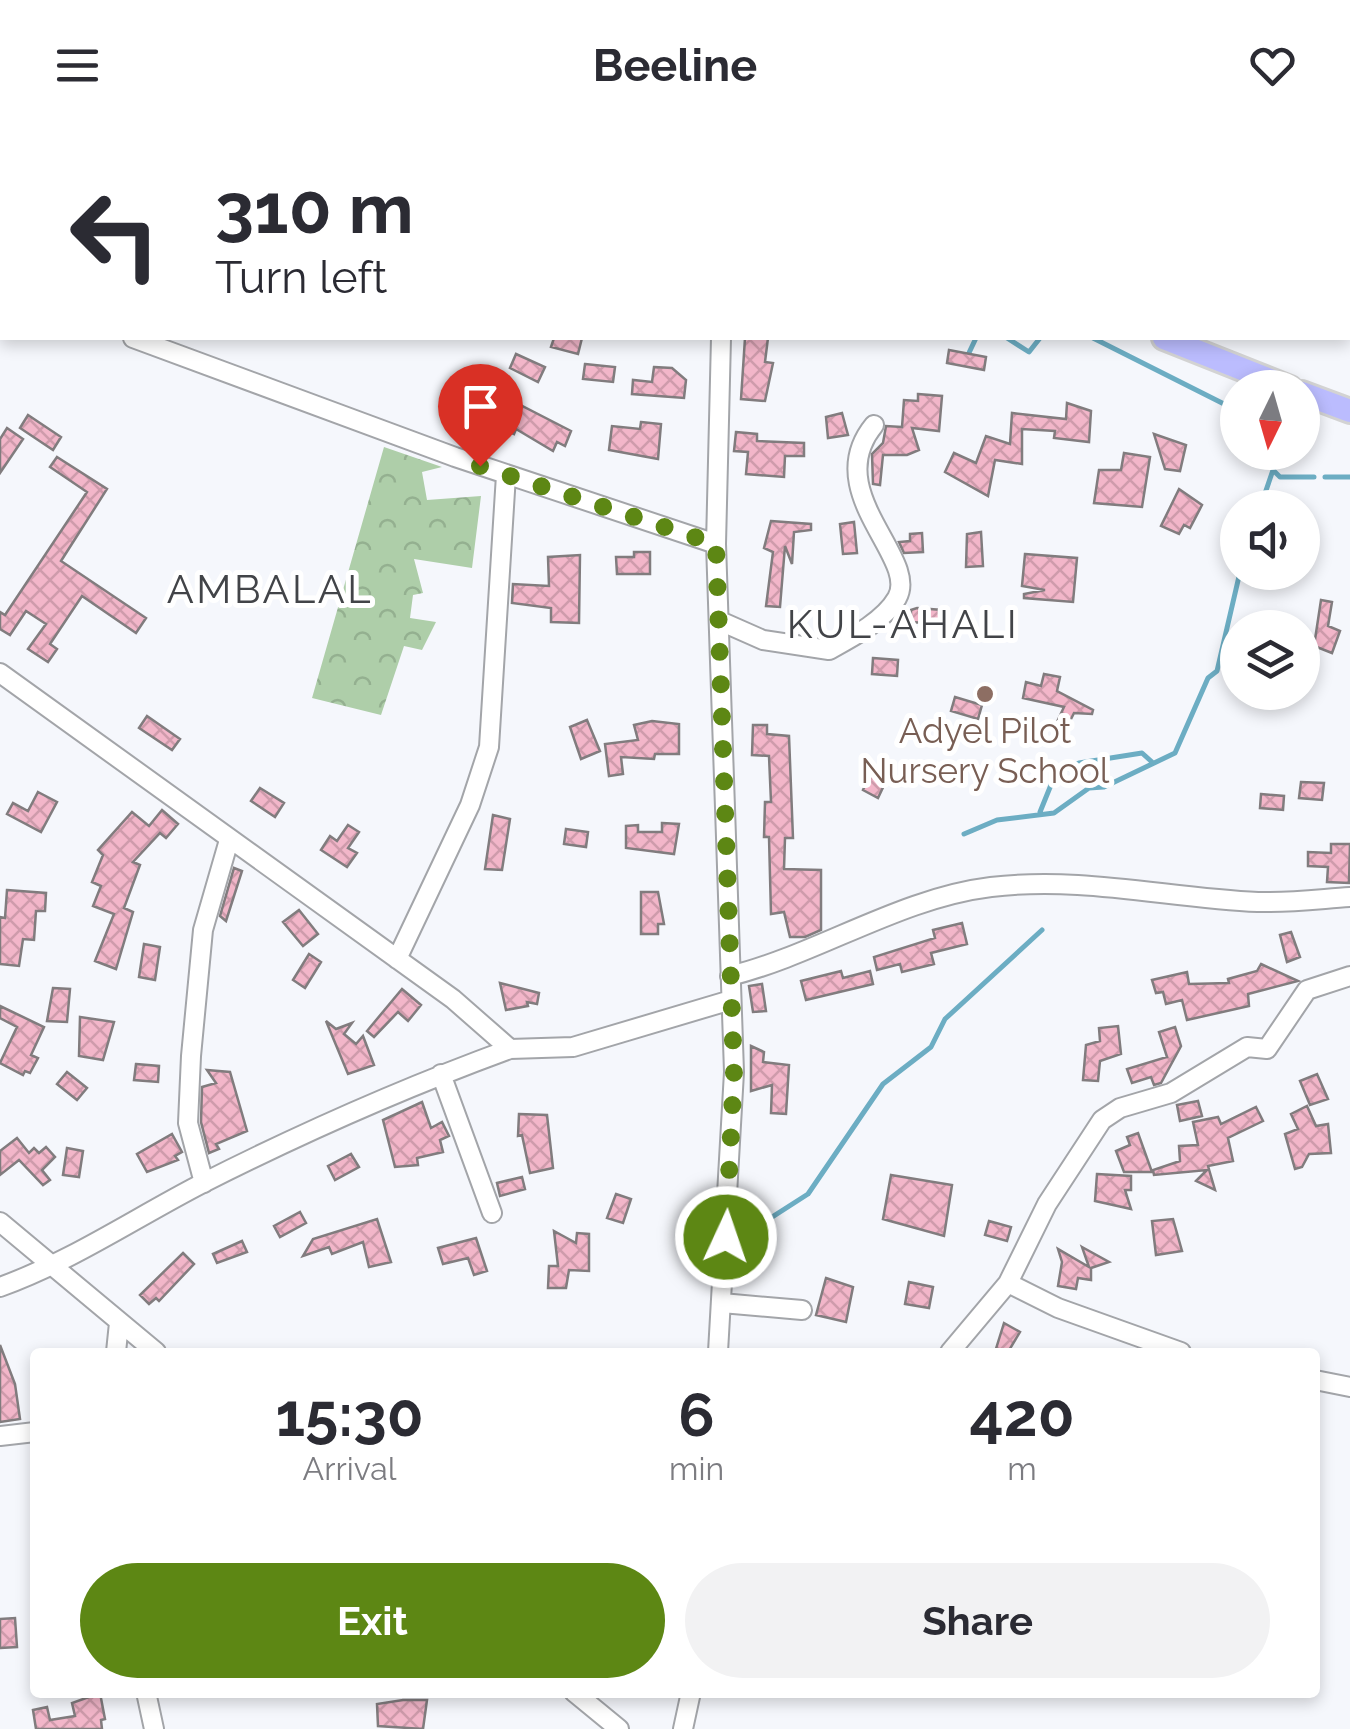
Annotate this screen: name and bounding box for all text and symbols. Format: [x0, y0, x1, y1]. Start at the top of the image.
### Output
icon: menu [50, 38, 105, 93]
icon: heart [1245, 38, 1300, 93]
text: Beeline [593, 39, 757, 92]
text: 310 m [215, 167, 414, 249]
icon: left [50, 170, 180, 300]
text: Turn left [215, 251, 387, 304]
pin [438, 364, 523, 467]
north arrow [1220, 370, 1320, 470]
map controls [1220, 370, 1320, 710]
icon: arrive [453, 379, 508, 434]
button: sound [1220, 490, 1320, 590]
district label: AMBALAL [167, 565, 373, 612]
district label: KUL-AHALI [787, 600, 1019, 647]
button: layers [1220, 610, 1320, 710]
marker: Adyel Pilot Nursery School [974, 683, 996, 705]
place label: Adyel Pilot Nursery School [861, 710, 1110, 791]
position arrow [674, 1185, 778, 1289]
text: 15:30 [275, 1380, 424, 1450]
text: 6 [678, 1380, 715, 1450]
text: 420 [970, 1380, 1074, 1450]
text: Arrival [303, 1450, 396, 1487]
text: min [669, 1450, 724, 1487]
text: m [1007, 1450, 1037, 1487]
button: Exit [80, 1563, 665, 1678]
button: Share [685, 1563, 1270, 1678]

